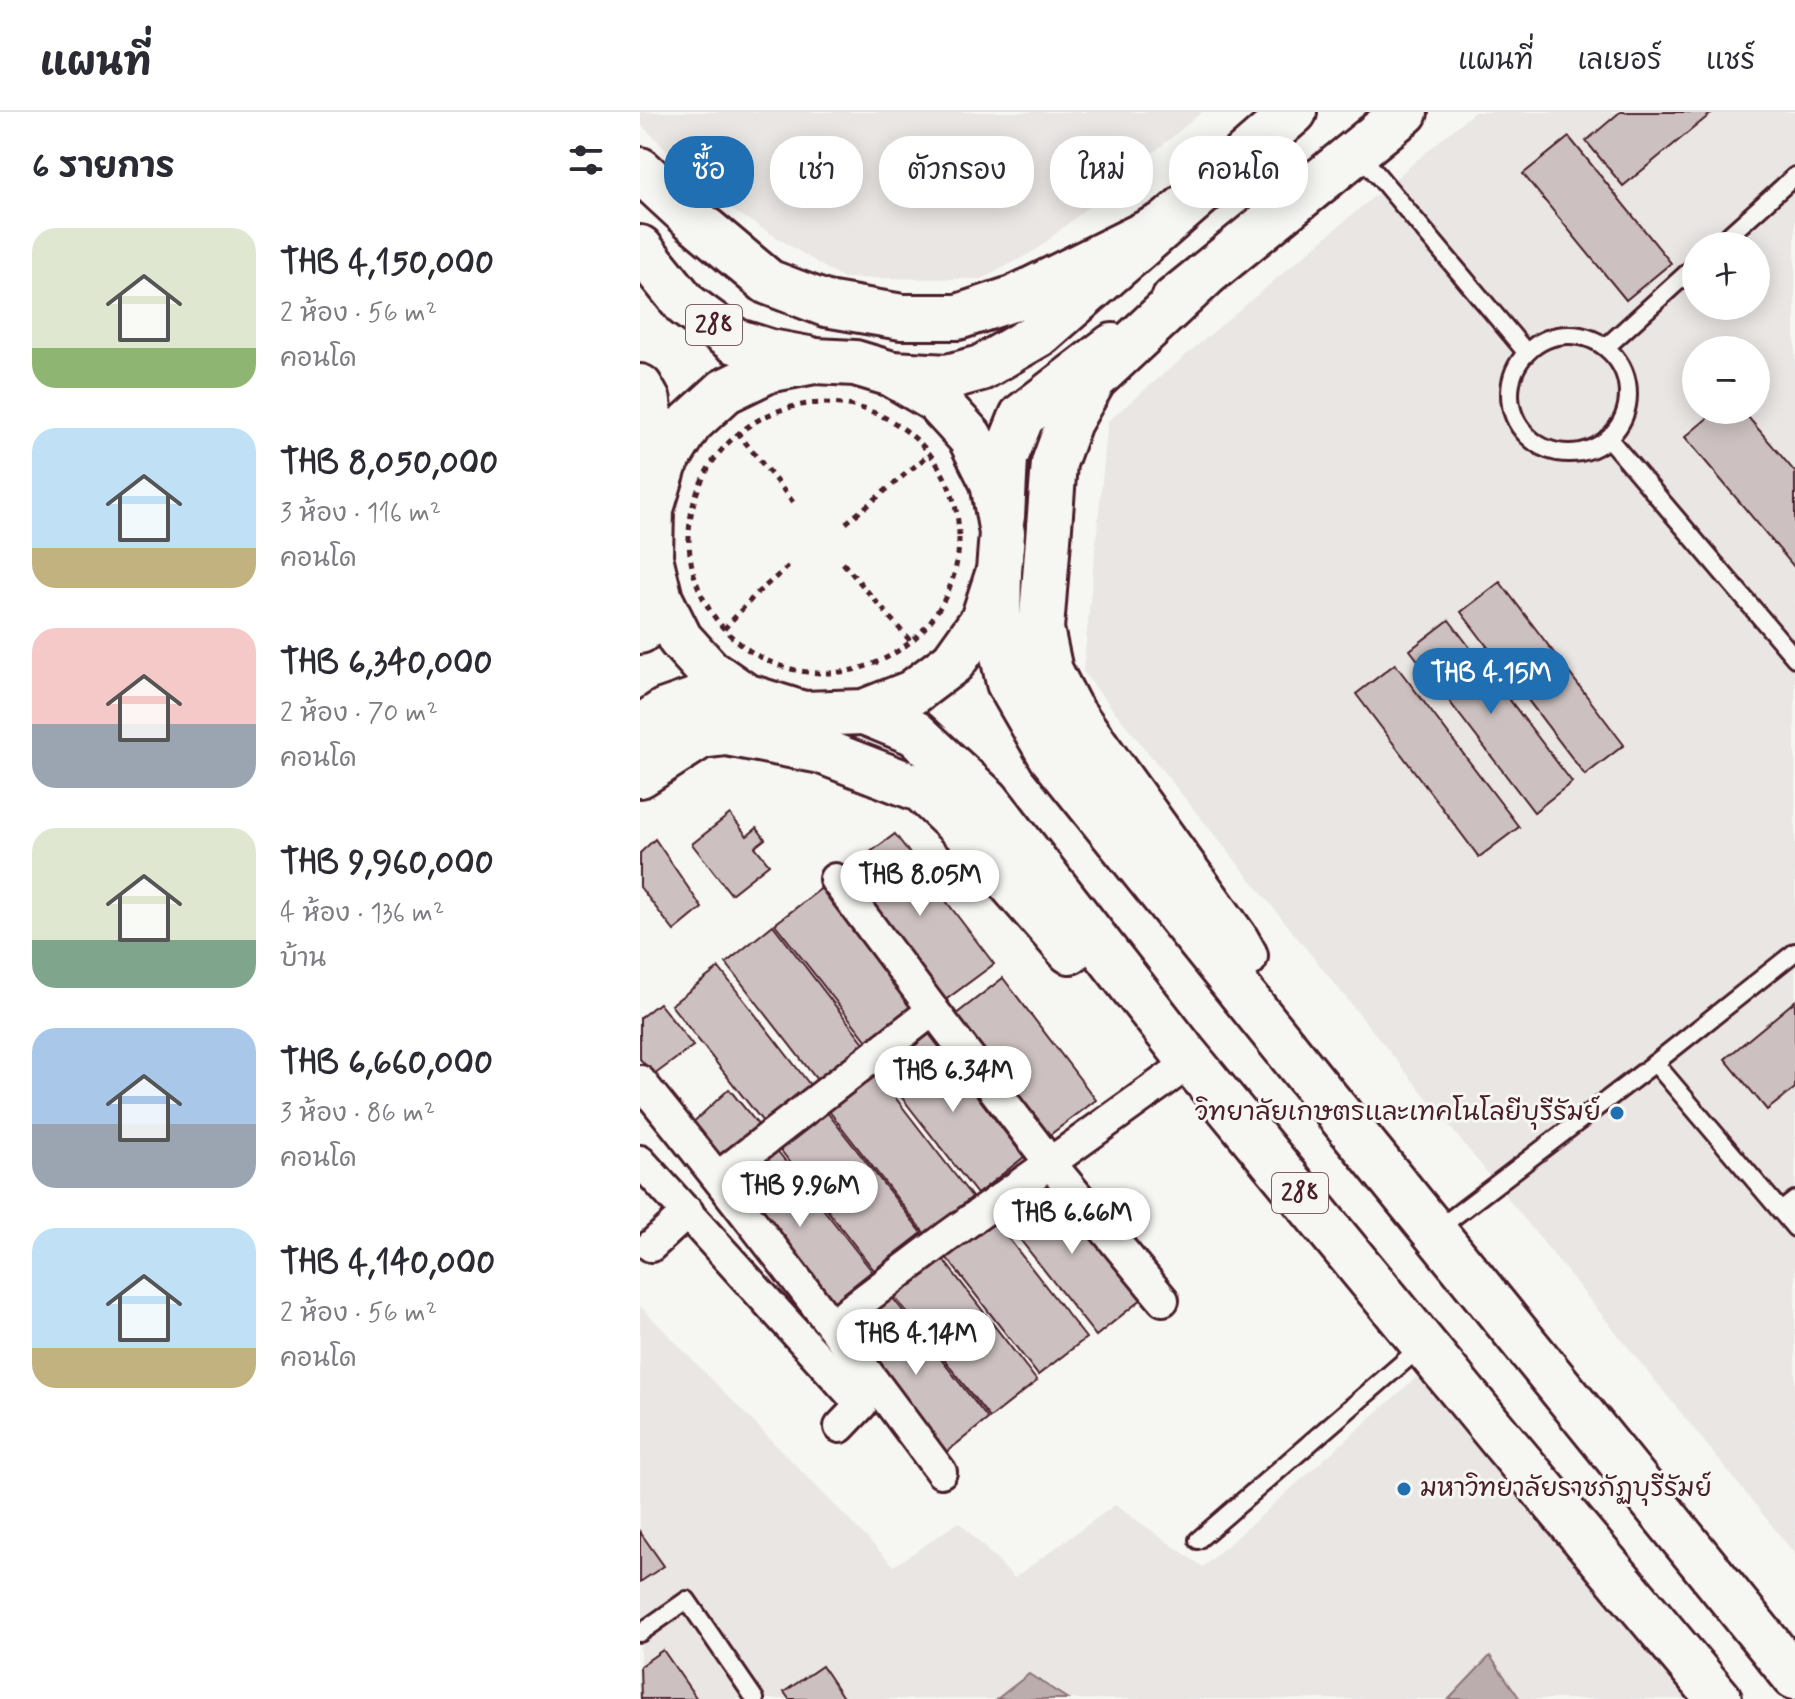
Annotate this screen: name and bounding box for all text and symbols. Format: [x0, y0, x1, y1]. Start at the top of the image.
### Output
text: แผนที่ [40, 39, 151, 88]
text: แผนที่ [1458, 43, 1533, 80]
text: เลเยอร์ [1577, 43, 1662, 80]
text: แชร์ [1706, 43, 1755, 80]
chip: ซื้อ [664, 136, 754, 208]
chip: เช่า [770, 136, 863, 208]
chip: ตัวกรอง [879, 136, 1034, 208]
chip: ใหม่ [1050, 136, 1153, 208]
chip: คอนโด [1169, 136, 1308, 208]
icon: filters [564, 138, 608, 182]
text: 6 รายการ [32, 145, 175, 190]
map controls [1682, 232, 1770, 424]
button: + [1682, 232, 1770, 320]
text: THB 4,150,000 [280, 241, 494, 286]
icon: home [96, 260, 192, 356]
text: 2 ห้อง · 56 m² [280, 297, 437, 331]
road number: 288 [686, 305, 742, 345]
button: − [1682, 336, 1770, 424]
text: คอนโด [280, 342, 357, 376]
text: THB 8,050,000 [280, 441, 498, 486]
icon: home [96, 460, 192, 556]
text: 3 ห้อง · 116 m² [280, 497, 441, 531]
text: คอนโด [280, 542, 357, 576]
text: THB 6,340,000 [280, 641, 493, 686]
pin: THB 4.15M [1399, 648, 1583, 716]
text: THB 4.15M [1431, 657, 1551, 691]
icon: home [96, 660, 192, 756]
text: 2 ห้อง · 70 m² [280, 697, 438, 731]
text: คอนโด [280, 742, 357, 776]
text: THB 9,960,000 [280, 841, 494, 886]
pin: THB 8.05M [828, 850, 1012, 918]
text: THB 8.05M [858, 859, 982, 893]
icon: home [96, 860, 192, 956]
text: 4 ห้อง · 136 m² [280, 897, 444, 931]
text: บ้าน [280, 942, 326, 976]
text: THB 6,660,000 [280, 1041, 493, 1086]
pin: THB 6.34M [861, 1046, 1045, 1114]
text: THB 6.34M [892, 1055, 1014, 1089]
icon: home [96, 1060, 192, 1156]
place label: วิทยาลัยเกษตรและเทคโนโลยีบุรีรัมย์ [1195, 1095, 1601, 1130]
text: 3 ห้อง · 86 m² [280, 1097, 435, 1131]
marker: วิทยาลัยเกษตรและเทคโนโลยีบุรีรัมย์ [1608, 1104, 1626, 1122]
text: คอนโด [280, 1142, 357, 1176]
pin: THB 9.96M [708, 1161, 892, 1229]
text: THB 9.96M [740, 1170, 860, 1204]
road number: 288 [1272, 1173, 1328, 1213]
pin: THB 6.66M [980, 1188, 1164, 1256]
text: THB 6.66M [1011, 1197, 1133, 1231]
text: THB 4,140,000 [280, 1241, 495, 1286]
icon: home [96, 1260, 192, 1356]
text: 2 ห้อง · 56 m² [280, 1297, 437, 1331]
pin: THB 4.14M [824, 1309, 1008, 1377]
text: THB 4.14M [855, 1318, 977, 1352]
text: คอนโด [280, 1342, 357, 1376]
place label: มหาวิทยาลัยราชภัฏบุรีรัมย์ [1420, 1471, 1712, 1506]
marker: มหาวิทยาลัยราชภัฏบุรีรัมย์ [1395, 1480, 1413, 1498]

